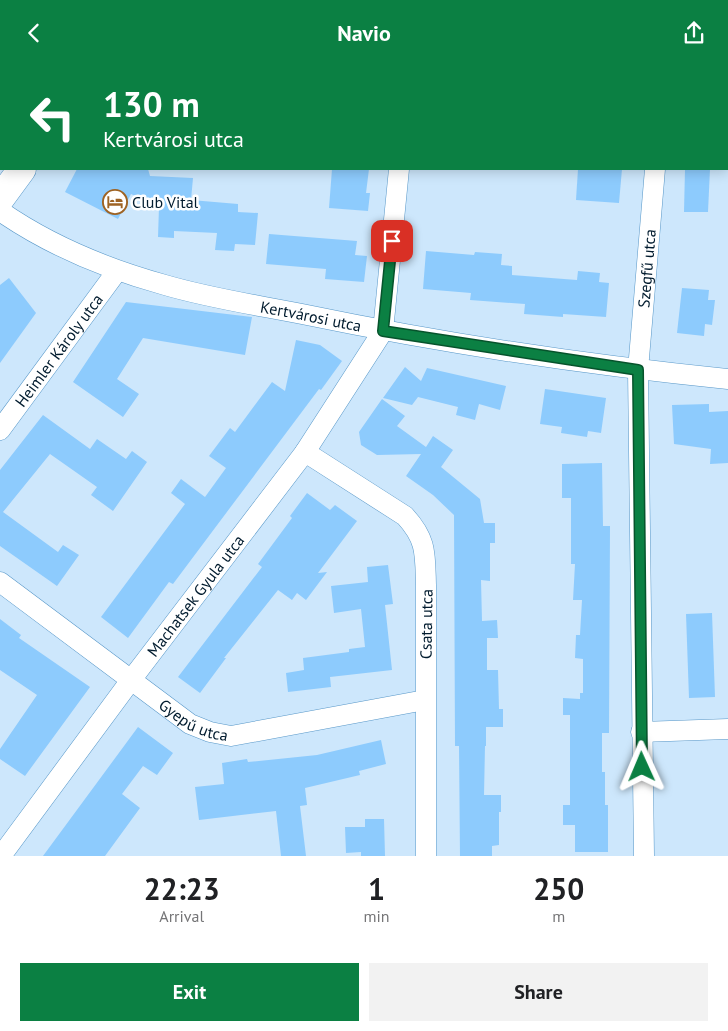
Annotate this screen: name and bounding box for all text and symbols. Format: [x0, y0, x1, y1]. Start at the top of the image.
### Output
icon: back [20, 19, 48, 47]
text: Navio [337, 19, 391, 47]
icon: share [680, 19, 708, 47]
text: 130 m [103, 81, 200, 127]
icon: left [20, 85, 85, 150]
text: Kertvárosi utca [103, 125, 244, 153]
hotel icon: Club Vital [102, 189, 128, 215]
place label: Club Vital [132, 192, 199, 212]
pin [371, 220, 413, 262]
icon: arrive [378, 227, 406, 255]
street label: Szegfű utca [633, 228, 660, 309]
street label: Heimler Károly utca [10, 290, 107, 411]
street label: Kertvárosi utca [259, 296, 363, 336]
street label: Machatsek Gyula utca [143, 531, 248, 661]
street label: Csata utca [415, 589, 437, 659]
street label: Gyepű utca [155, 694, 230, 745]
position arrow [615, 740, 667, 792]
text: 22:23 [144, 869, 220, 908]
text: 1 [368, 869, 385, 908]
text: 250 [533, 869, 584, 908]
text: Arrival [159, 906, 204, 926]
text: min [364, 906, 390, 926]
text: m [552, 906, 565, 926]
button: Exit [20, 963, 359, 1021]
button: Share [369, 963, 708, 1021]

